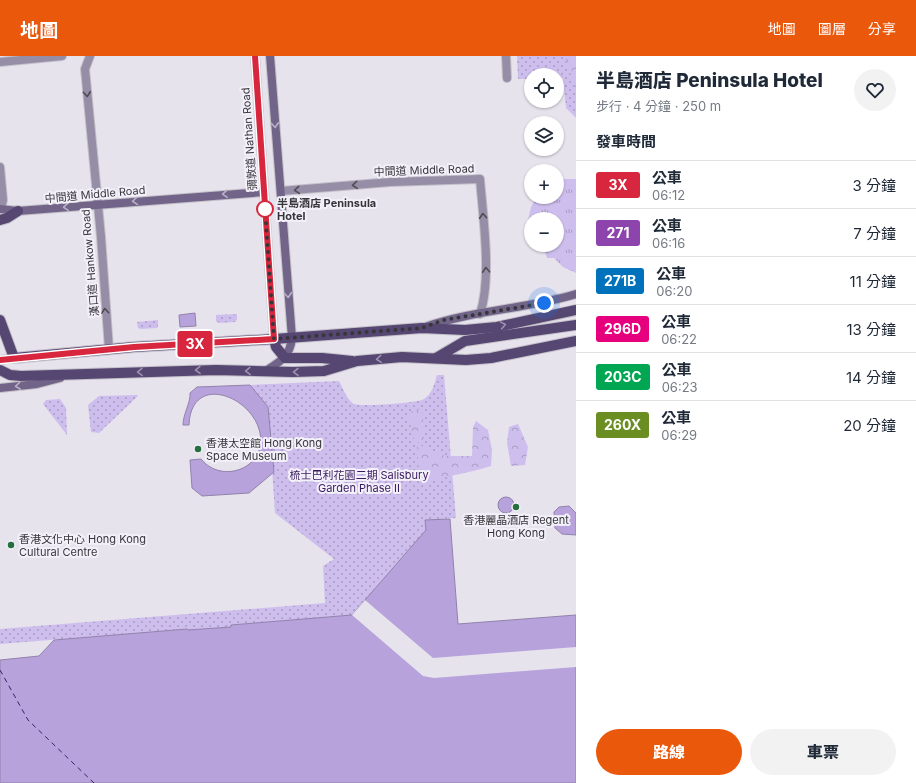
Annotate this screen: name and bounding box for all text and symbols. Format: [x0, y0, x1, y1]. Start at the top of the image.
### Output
text: 地圖 [20, 19, 58, 42]
text: 地圖 [768, 20, 796, 37]
text: 圖層 [818, 20, 846, 37]
text: 分享 [868, 20, 896, 37]
map controls [524, 68, 564, 252]
button: locate [524, 68, 564, 108]
text: 半島酒店 Peninsula Hotel [596, 69, 823, 92]
button: heart [854, 69, 896, 111]
street label: 彌敦道 Nathan Road [238, 87, 260, 191]
one-way arrow [82, 91, 91, 97]
text: 步行 · 4 分鐘 · 250 m [596, 98, 721, 114]
button: layers [524, 116, 564, 156]
one-way arrow [270, 122, 279, 128]
text: 發車時間 [596, 132, 656, 151]
street label: 中間道 Middle Road [373, 161, 475, 179]
button: + [524, 164, 564, 204]
text: 公車 [652, 168, 682, 187]
text: 3X [608, 176, 628, 193]
text: 3 分鐘 [853, 176, 896, 195]
one-way arrow [352, 180, 358, 189]
street label: 中間道 Middle Road [44, 183, 146, 205]
one-way arrow [294, 185, 300, 194]
text: 06:12 [652, 187, 685, 203]
one-way arrow [222, 190, 228, 199]
place label: 半島酒店 Peninsula Hotel [277, 196, 376, 223]
one-way arrow [132, 197, 138, 206]
marker: 半島酒店 Peninsula Hotel [256, 200, 274, 218]
one-way arrow [63, 203, 69, 212]
street label: 漢口道 Hankow Road [78, 209, 102, 317]
button: − [524, 212, 564, 252]
one-way arrow [478, 213, 487, 219]
text: 公車 [652, 216, 682, 235]
text: 271 [607, 224, 630, 241]
text: 7 分鐘 [853, 224, 896, 243]
text: 06:16 [652, 235, 685, 251]
text: 公車 [656, 264, 686, 283]
one-way arrow [481, 267, 490, 273]
text: 271B [604, 272, 636, 289]
text: 11 分鐘 [850, 272, 896, 291]
text: 06:20 [656, 283, 692, 299]
one-way arrow [283, 292, 292, 298]
your location [534, 293, 554, 313]
one-way arrow [101, 308, 110, 314]
text: 公車 [661, 312, 691, 331]
text: 296D [604, 320, 641, 337]
text: 13 分鐘 [846, 320, 896, 339]
one-way arrow [500, 322, 506, 330]
line badge: 3X [177, 331, 213, 357]
text: 06:22 [661, 331, 697, 347]
text: 3X [185, 335, 205, 352]
one-way arrow [376, 355, 382, 364]
text: 公車 [662, 360, 692, 379]
one-way arrow [195, 366, 201, 375]
one-way arrow [245, 367, 251, 375]
one-way arrow [137, 368, 143, 376]
one-way arrow [293, 368, 299, 376]
text: 203C [604, 368, 642, 385]
text: 14 分鐘 [846, 368, 896, 387]
text: 06:23 [662, 379, 698, 395]
one-way arrow [15, 381, 21, 390]
text: 公車 [661, 408, 691, 427]
text: 260X [604, 416, 641, 433]
text: 20 分鐘 [843, 416, 896, 435]
text: 06:29 [661, 427, 697, 443]
place label: 香港太空館 Hong Kong Space Museum [206, 436, 322, 463]
marker: 香港太空館 Hong Kong Space Museum [193, 444, 203, 454]
park label: 梳士巴利花園二期 Salisbury Garden Phase II [289, 468, 429, 495]
marker: 香港麗晶酒店 Regent Hong Kong [511, 502, 521, 512]
place label: 香港麗晶酒店 Regent Hong Kong [463, 513, 569, 540]
place label: 香港文化中心 Hong Kong Cultural Centre [19, 532, 146, 559]
marker: 香港文化中心 Hong Kong Cultural Centre [6, 540, 16, 550]
button: 路線 [596, 729, 742, 775]
button: 車票 [750, 729, 896, 775]

